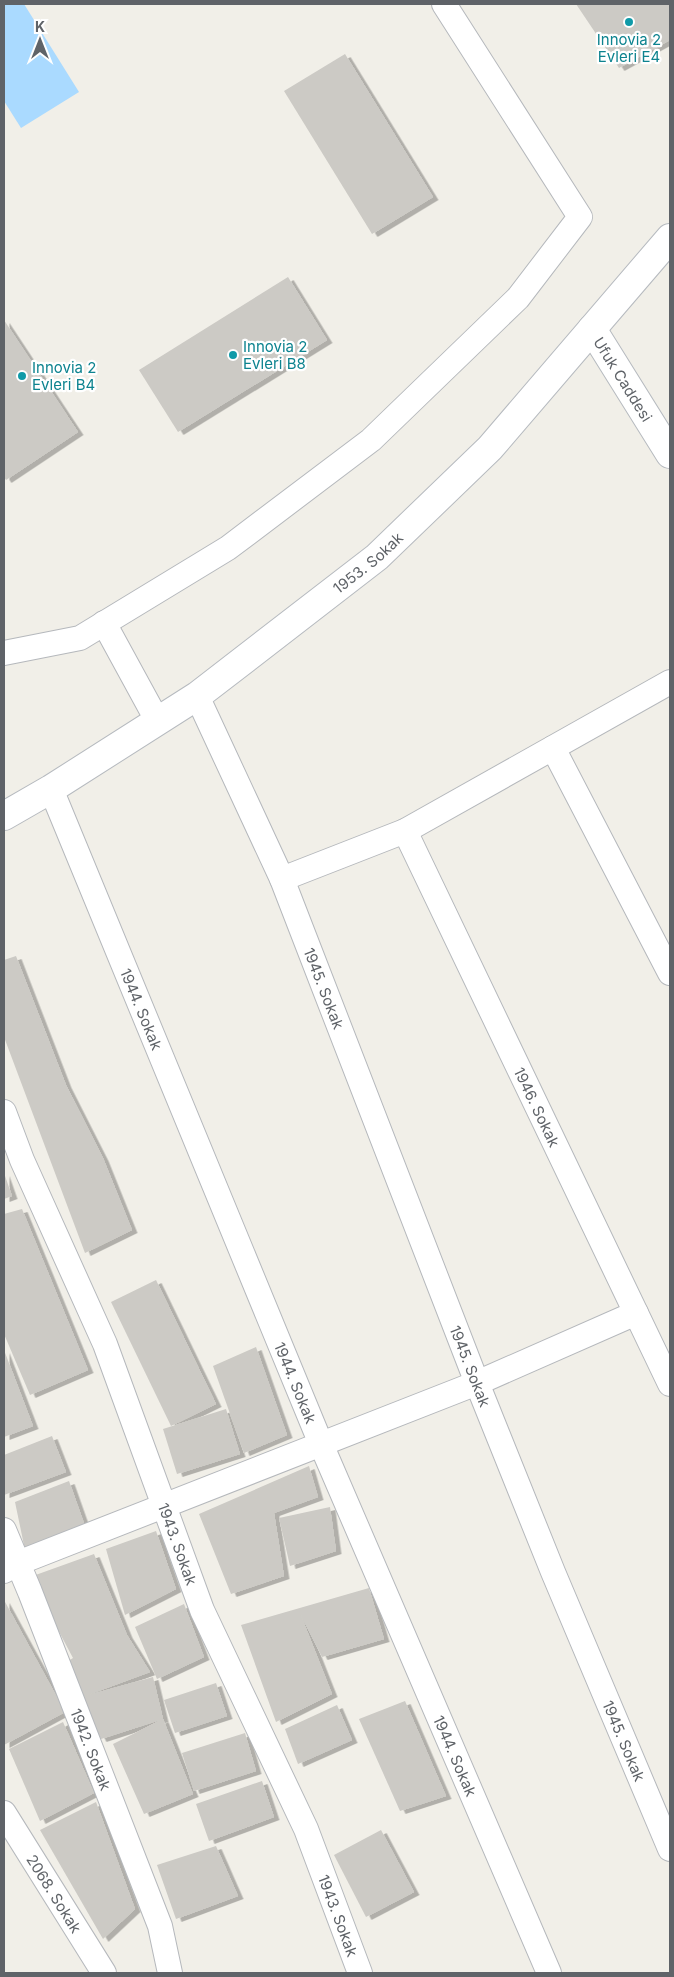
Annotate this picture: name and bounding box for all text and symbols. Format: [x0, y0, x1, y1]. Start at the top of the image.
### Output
north arrow [15, 15, 65, 65]
marker: Innovia 2 Evleri E4 [623, 16, 635, 28]
text: K [35, 18, 45, 35]
place label: Innovia 2 Evleri E4 [597, 30, 661, 66]
street label: Ufuk Caddesi [590, 333, 657, 425]
place label: Innovia 2 Evleri B8 [243, 337, 307, 373]
marker: Innovia 2 Evleri B8 [227, 349, 239, 361]
place label: Innovia 2 Evleri B4 [32, 358, 96, 394]
marker: Innovia 2 Evleri B4 [16, 370, 28, 382]
street label: 1953. Sokak [329, 527, 407, 597]
street label: 1945. Sokak [300, 945, 349, 1033]
street label: 1944. Sokak [116, 965, 167, 1053]
street label: 1946. Sokak [510, 1064, 565, 1151]
street label: 1945. Sokak [446, 1323, 495, 1410]
street label: 1944. Sokak [270, 1339, 321, 1427]
street label: 1943. Sokak [154, 1500, 202, 1588]
street label: 1945. Sokak [599, 1697, 650, 1785]
street label: 1942. Sokak [67, 1706, 116, 1794]
street label: 1944. Sokak [430, 1712, 482, 1800]
street label: 2068. Sokak [23, 1851, 86, 1937]
street label: 1943. Sokak [314, 1872, 363, 1960]

